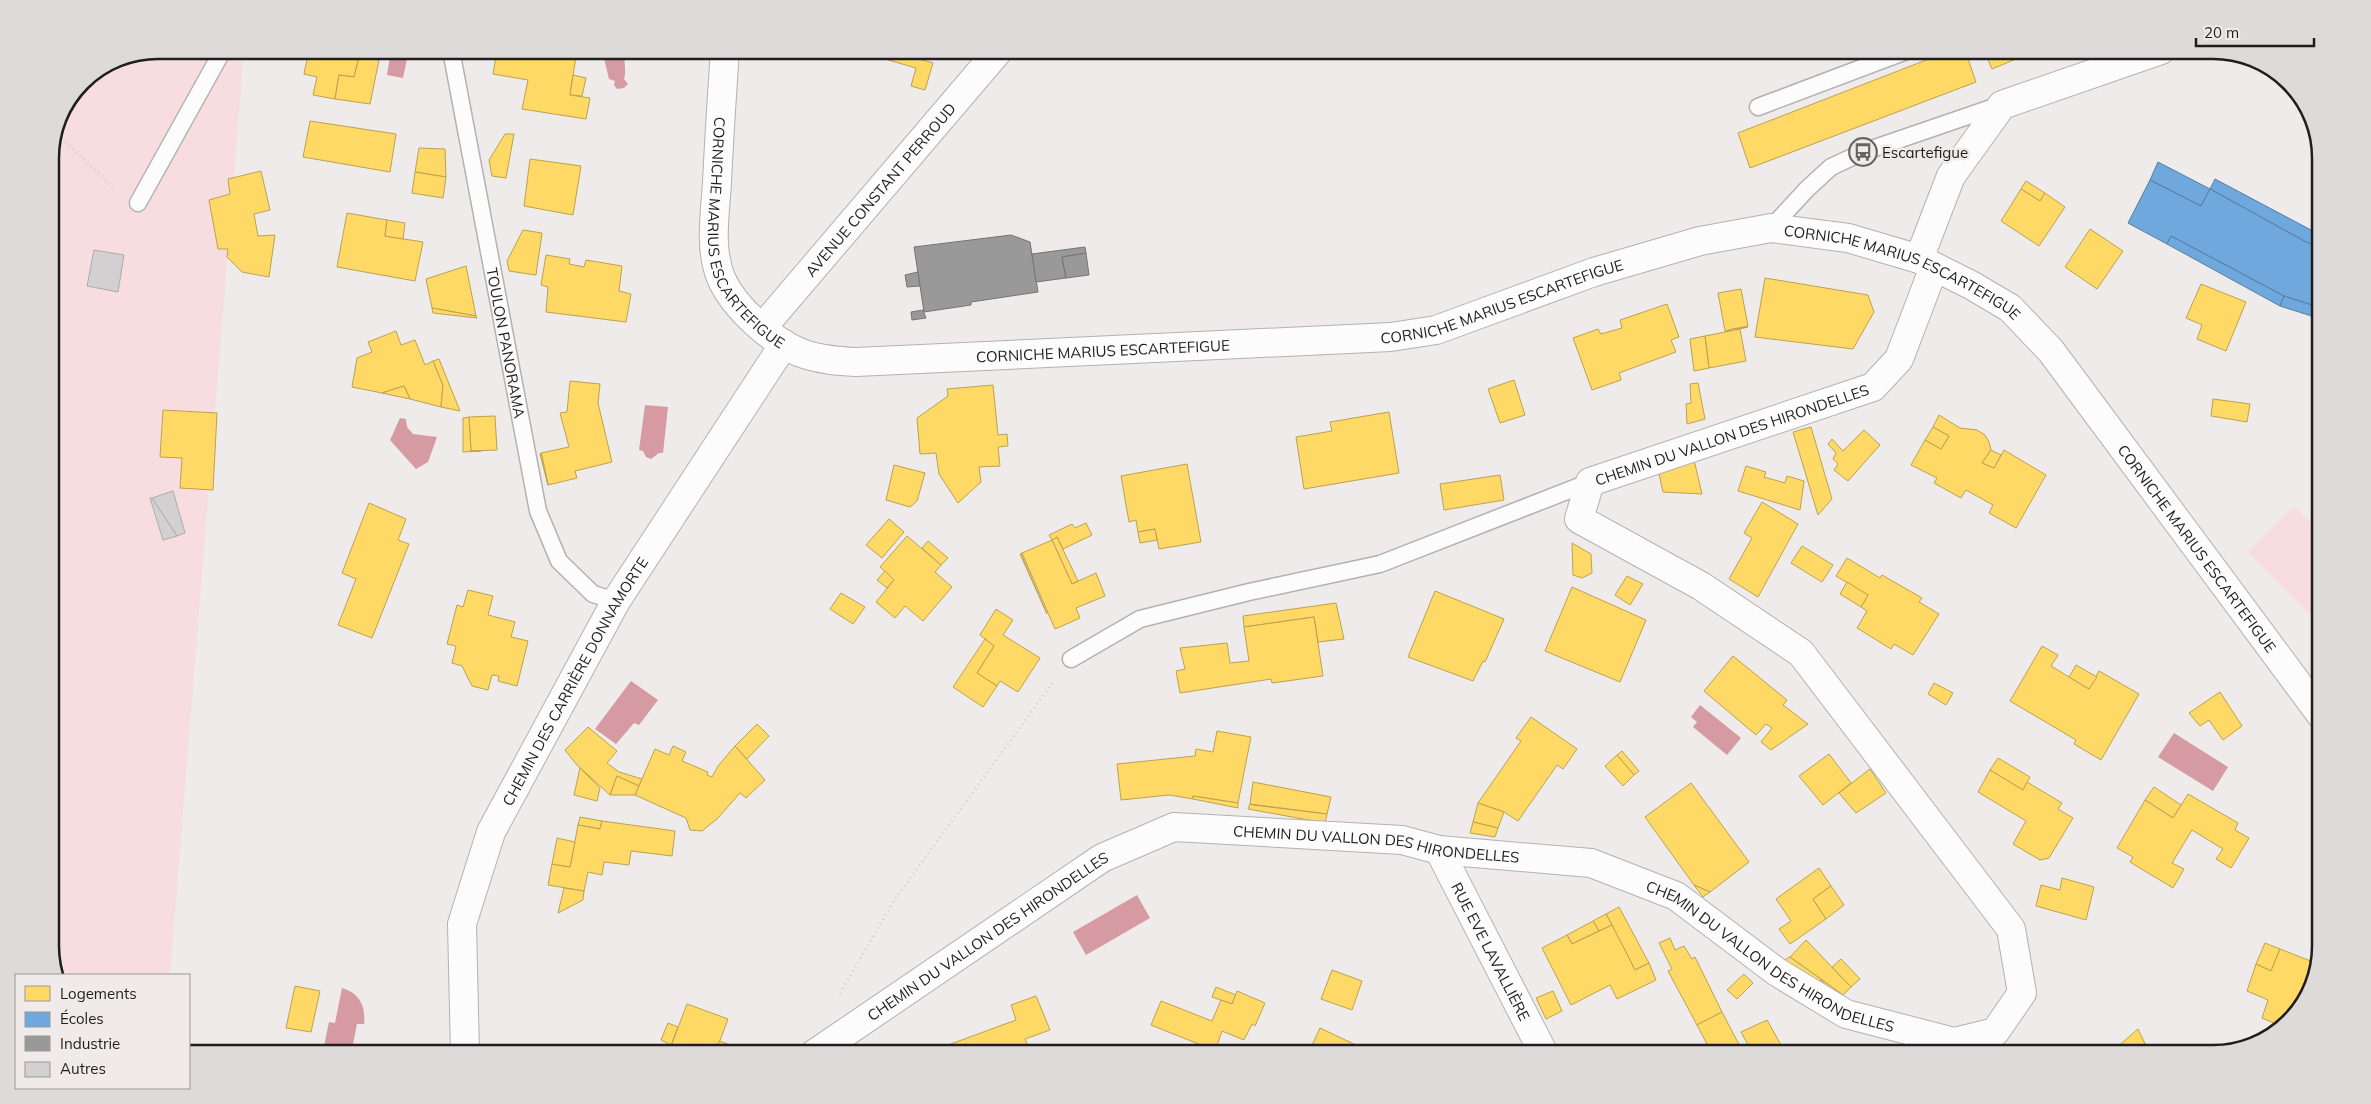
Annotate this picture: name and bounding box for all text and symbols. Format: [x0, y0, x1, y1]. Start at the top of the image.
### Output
scale bar [2196, 15, 2314, 47]
text: 20 m [2204, 23, 2239, 42]
street label: AVENUE CONSTANT PERROUD [801, 99, 959, 280]
street label: CORNICHE MARIUS ESCARTEFIGUE [704, 116, 789, 352]
bus stop icon: Escartefigue [1848, 137, 1878, 167]
place label: Escartefigue [1882, 143, 1968, 162]
street label: CORNICHE MARIUS ESCARTEFIGUE [1783, 220, 2025, 323]
street label: CORNICHE MARIUS ESCARTEFIGUE [1380, 254, 1625, 347]
street label: TOULON PANORAMA [483, 266, 530, 420]
street label: CORNICHE MARIUS ESCARTEFIGUE [976, 335, 1230, 366]
street label: CHEMIN DU VALLON DES HIRONDELLES [1592, 380, 1871, 489]
street label: CORNICHE MARIUS ESCARTEFIGUE [2114, 441, 2281, 656]
street label: CHEMIN DES CARRIÈRE DONNAMORTE [498, 553, 652, 809]
street label: CHEMIN DU VALLON DES HIRONDELLES [1233, 821, 1520, 866]
street label: CHEMIN DU VALLON DES HIRONDELLES [863, 847, 1111, 1025]
street label: CHEMIN DU VALLON DES HIRONDELLES [1643, 876, 1896, 1036]
street label: RUE EVE LAVALLIÈRE [1448, 879, 1535, 1024]
legend [15, 974, 190, 1089]
text: Logements [60, 984, 137, 1003]
text: Écoles [60, 1009, 104, 1028]
text: Industrie [60, 1034, 120, 1053]
text: Autres [60, 1059, 106, 1078]

